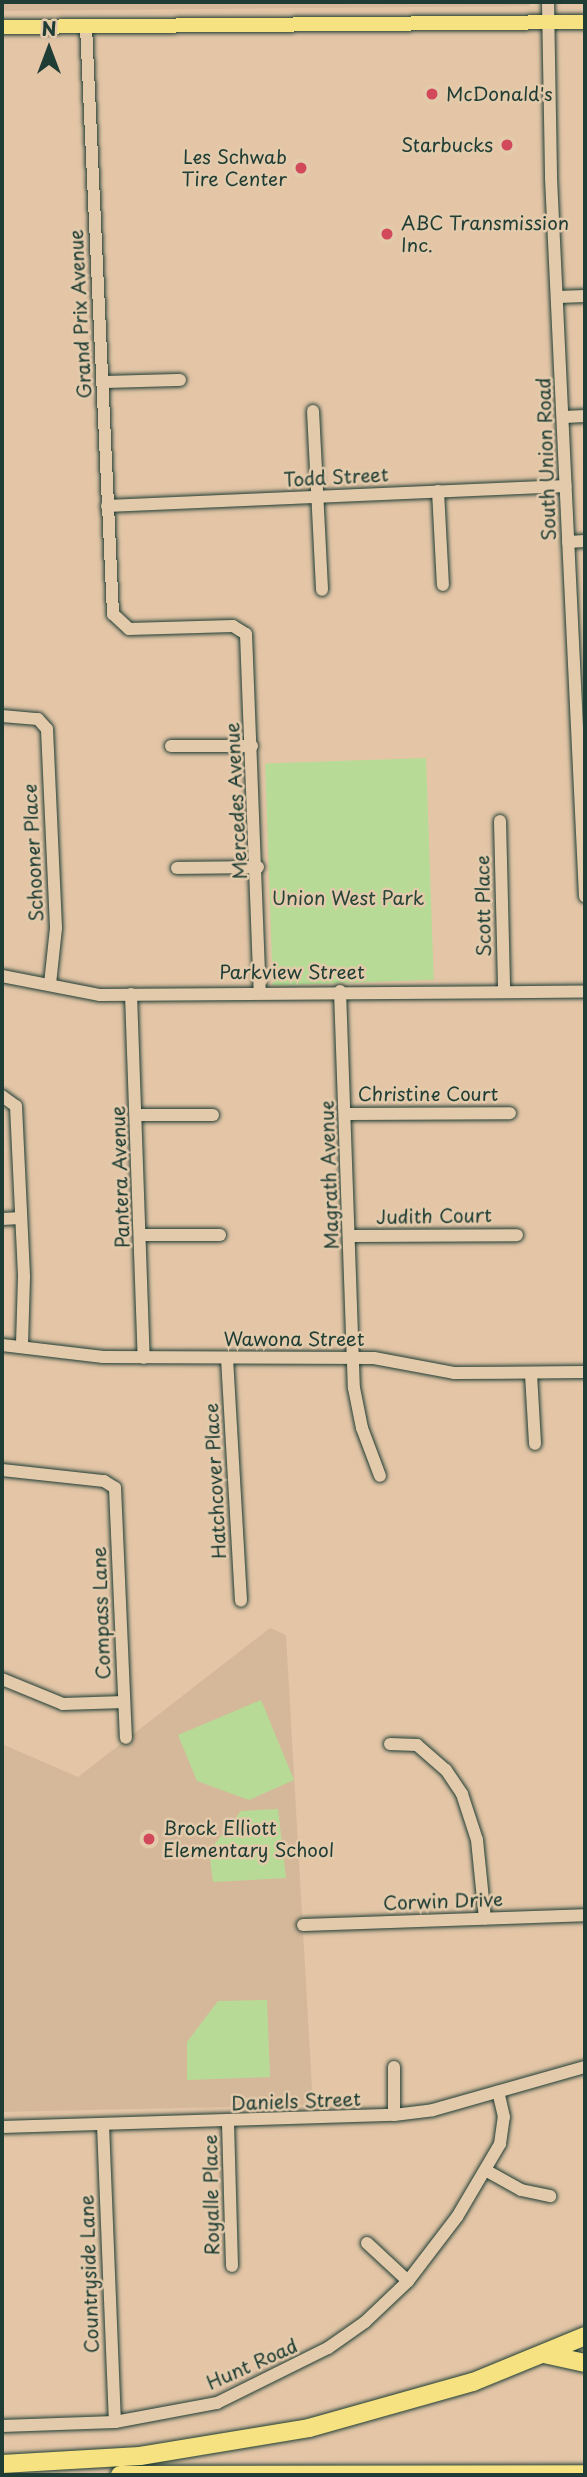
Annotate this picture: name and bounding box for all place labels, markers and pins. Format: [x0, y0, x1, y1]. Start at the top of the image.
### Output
place label: McDonald's [446, 83, 553, 105]
marker: McDonald's [424, 86, 440, 102]
place label: Starbucks [401, 134, 493, 156]
marker: Starbucks [499, 137, 515, 153]
place label: Les Schwab Tire Center [181, 146, 287, 190]
marker: Les Schwab Tire Center [293, 160, 309, 176]
place label: ABC Transmission Inc. [401, 212, 568, 256]
marker: ABC Transmission Inc. [379, 226, 395, 242]
place label: Brock Elliott Elementary School [163, 1817, 334, 1861]
marker: Brock Elliott Elementary School [141, 1831, 157, 1847]

